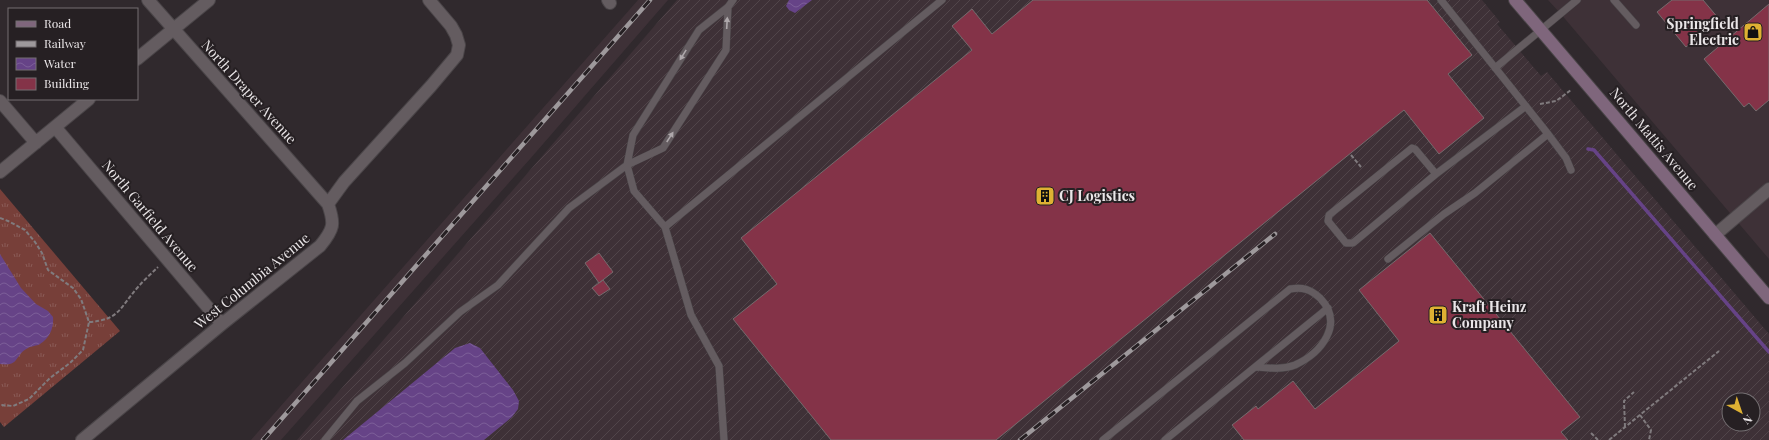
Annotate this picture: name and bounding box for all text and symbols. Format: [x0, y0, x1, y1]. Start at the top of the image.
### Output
legend [8, 8, 138, 100]
place label: Springfield Electric [1666, 14, 1740, 49]
text: Road [44, 15, 71, 31]
one-way arrow [724, 17, 731, 29]
shop icon: Springfield Electric [1742, 21, 1764, 43]
text: Railway [44, 35, 86, 51]
street label: North Draper Avenue [198, 36, 301, 148]
one-way arrow [679, 50, 687, 60]
text: Water [43, 55, 77, 71]
text: Building [44, 75, 90, 91]
street label: North Mattis Avenue [1606, 83, 1703, 194]
one-way arrow [666, 132, 674, 142]
street label: North Garfield Avenue [98, 156, 203, 275]
building icon: CJ Logistics [1034, 185, 1056, 207]
place label: CJ Logistics [1059, 186, 1135, 205]
street label: West Columbia Avenue [189, 228, 313, 334]
place label: Kraft Heinz Company [1452, 297, 1527, 332]
building icon: Kraft Heinz Company [1427, 304, 1449, 326]
north arrow [1721, 392, 1761, 432]
text: N [1740, 412, 1756, 428]

